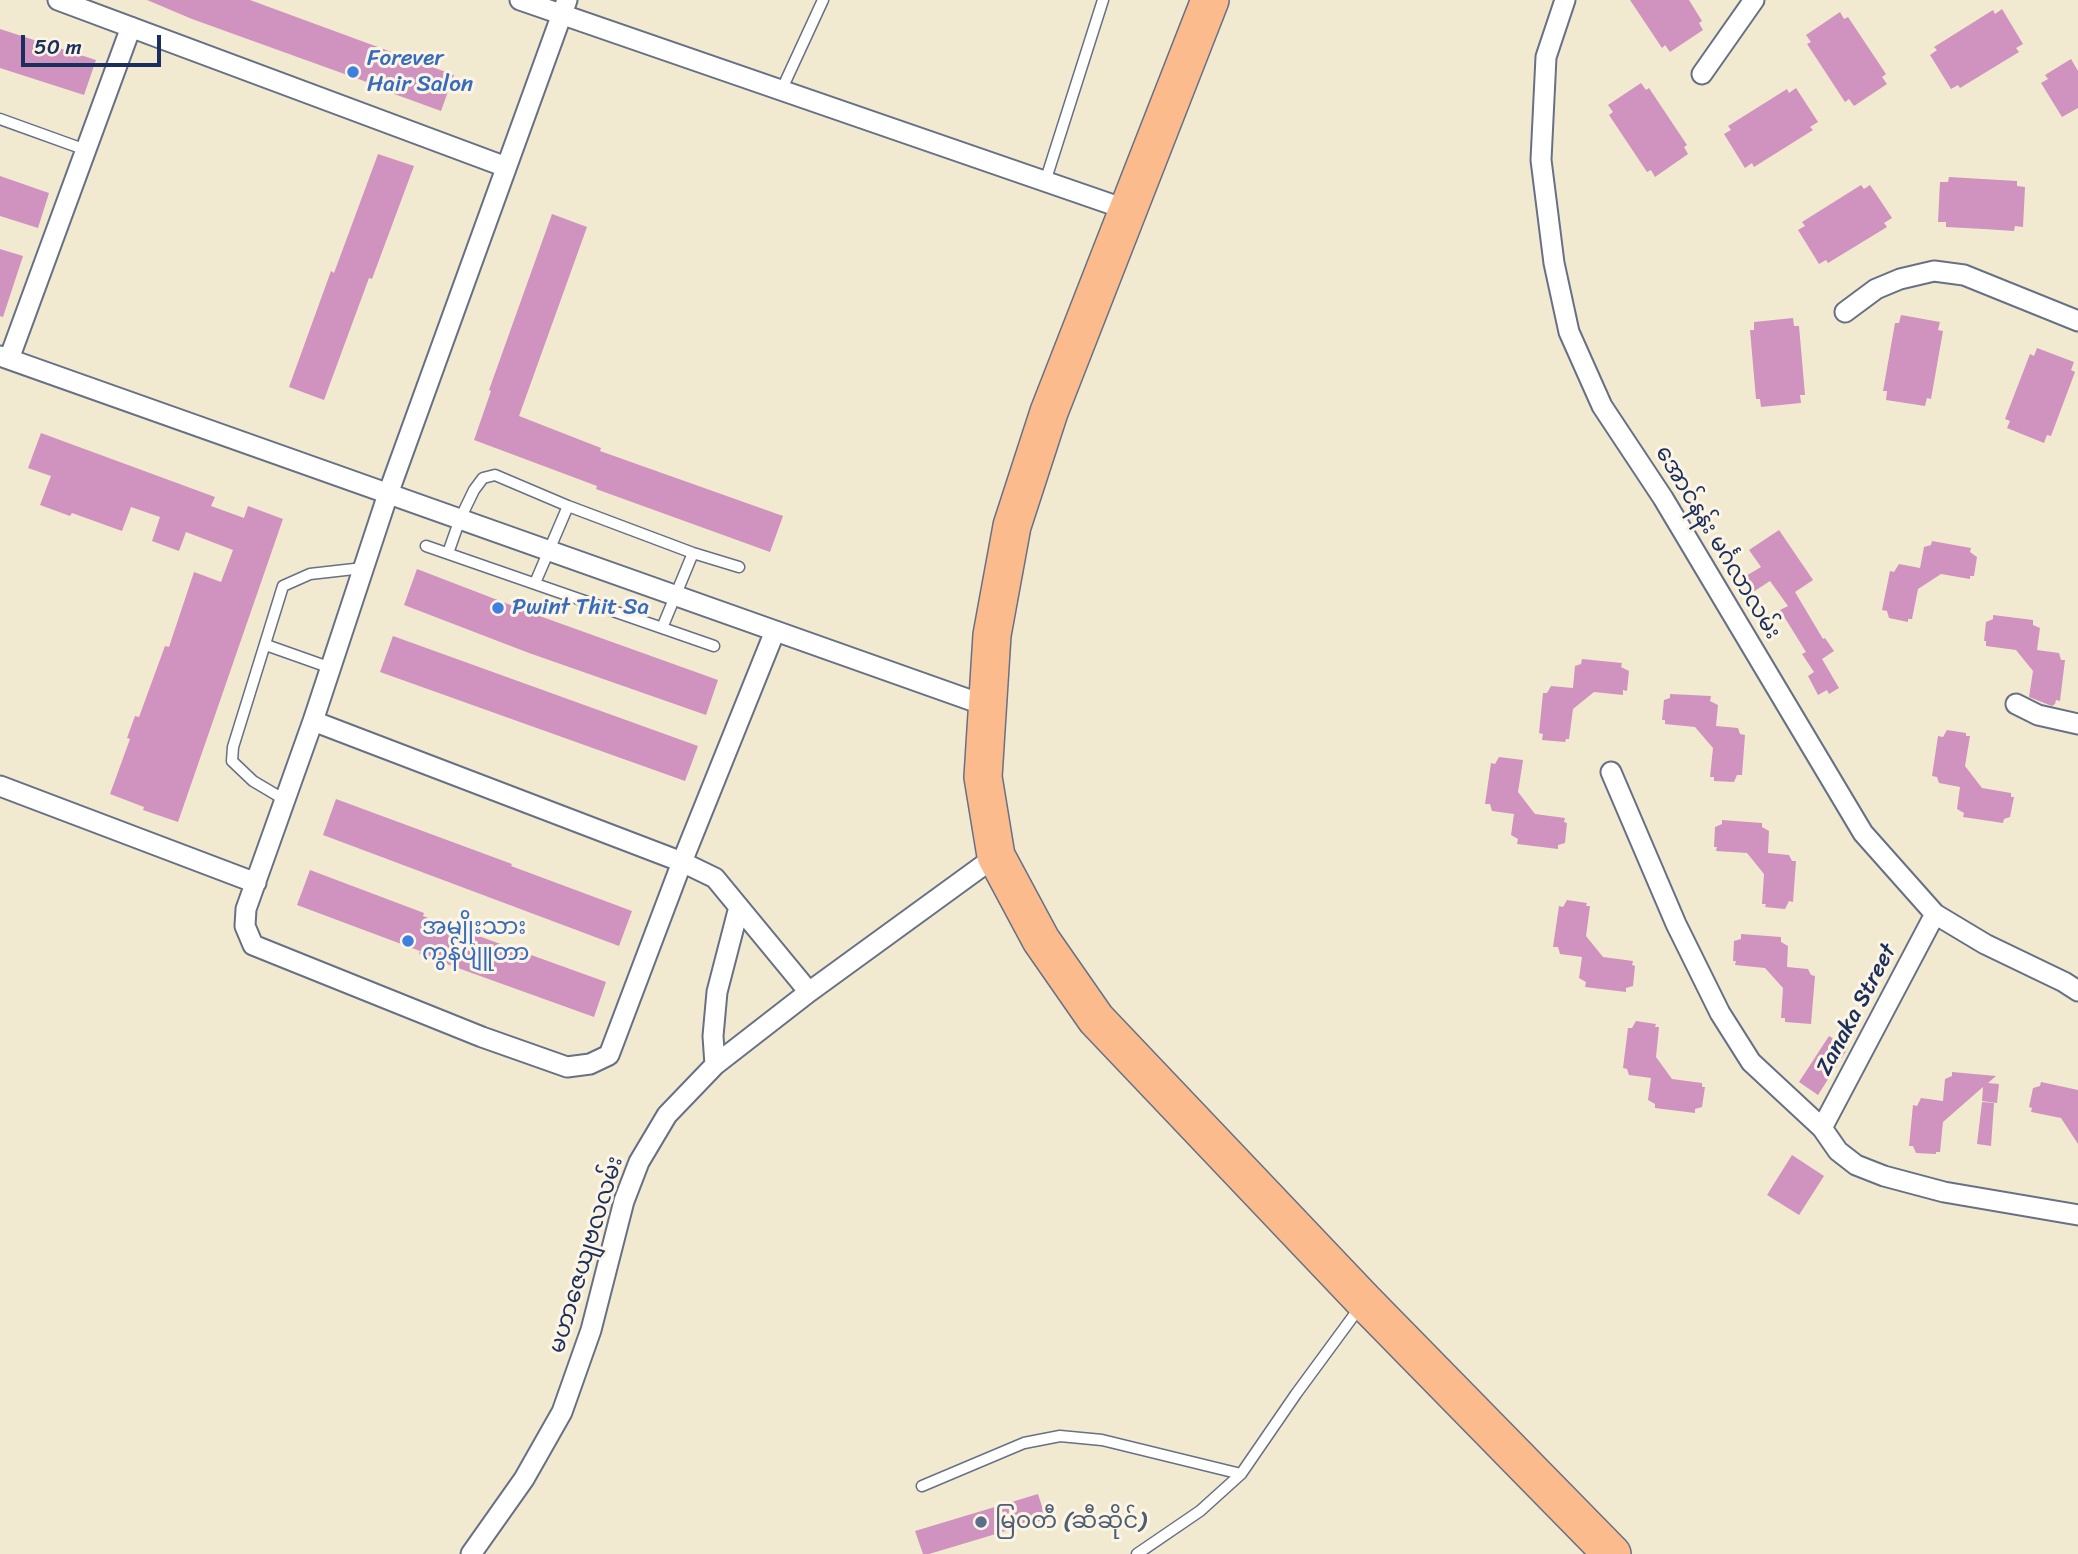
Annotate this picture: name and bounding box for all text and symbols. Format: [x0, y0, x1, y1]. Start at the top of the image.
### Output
scale bar [24, 21, 164, 65]
text: 50 m [34, 28, 82, 66]
place label: Forever Hair Salon [367, 45, 473, 99]
marker: Forever Hair Salon [345, 64, 361, 80]
street label: အောင်နန်း မင်္ဂလာလမ်း [1648, 441, 1786, 645]
place label: Pwint Thit Sa [512, 594, 649, 622]
marker: Pwint Thit Sa [490, 600, 506, 616]
place label: အမျိုးသား ကွန်ပျူတာ [422, 914, 529, 968]
marker: အမျိုးသား ကွန်ပျူတာ [400, 933, 416, 949]
street label: Zanaka Street [1811, 940, 1903, 1080]
street label: မဟာဇေယျဗလလမ်း [544, 1153, 630, 1357]
place label: မြဝတီ (ဆီဆိုင်) [995, 1508, 1146, 1536]
marker: မြဝတီ (ဆီဆိုင်) [973, 1514, 989, 1530]

